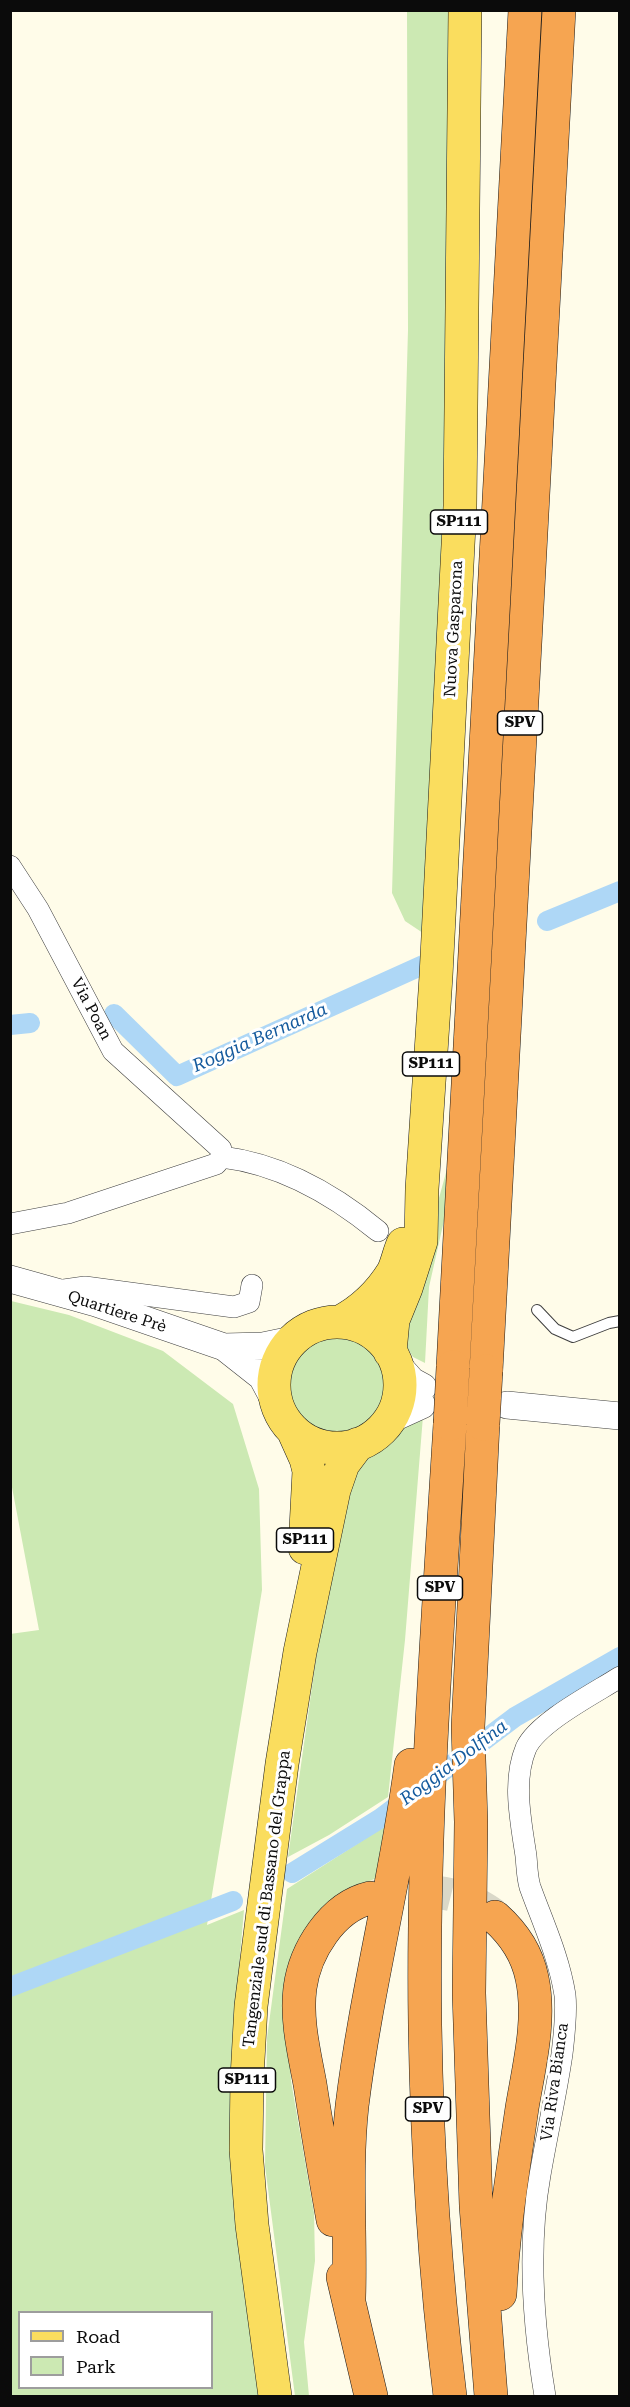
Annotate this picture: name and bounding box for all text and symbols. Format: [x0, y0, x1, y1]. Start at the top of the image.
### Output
road number: SP111 [430, 510, 488, 534]
street label: Nuova Gasparona [441, 560, 467, 698]
road number: SPV [498, 711, 542, 735]
street label: Via Poan [67, 975, 115, 1043]
water label: Roggia Bernarda [189, 999, 331, 1077]
road number: SP111 [402, 1052, 460, 1076]
street label: Quartiere Prè [65, 1287, 169, 1337]
road number: SP111 [276, 1528, 334, 1552]
road number: SPV [418, 1576, 462, 1600]
water label: Roggia Dolfina [396, 1716, 512, 1810]
street label: Tangenziale sud di Bassano del Grappa [239, 1750, 295, 2048]
street label: Via Riva Bianca [537, 2022, 573, 2142]
road number: SP111 [218, 2068, 276, 2092]
road number: SPV [406, 2097, 450, 2121]
legend [18, 2311, 213, 2389]
text: Road [76, 2326, 120, 2347]
text: Park [76, 2356, 116, 2377]

